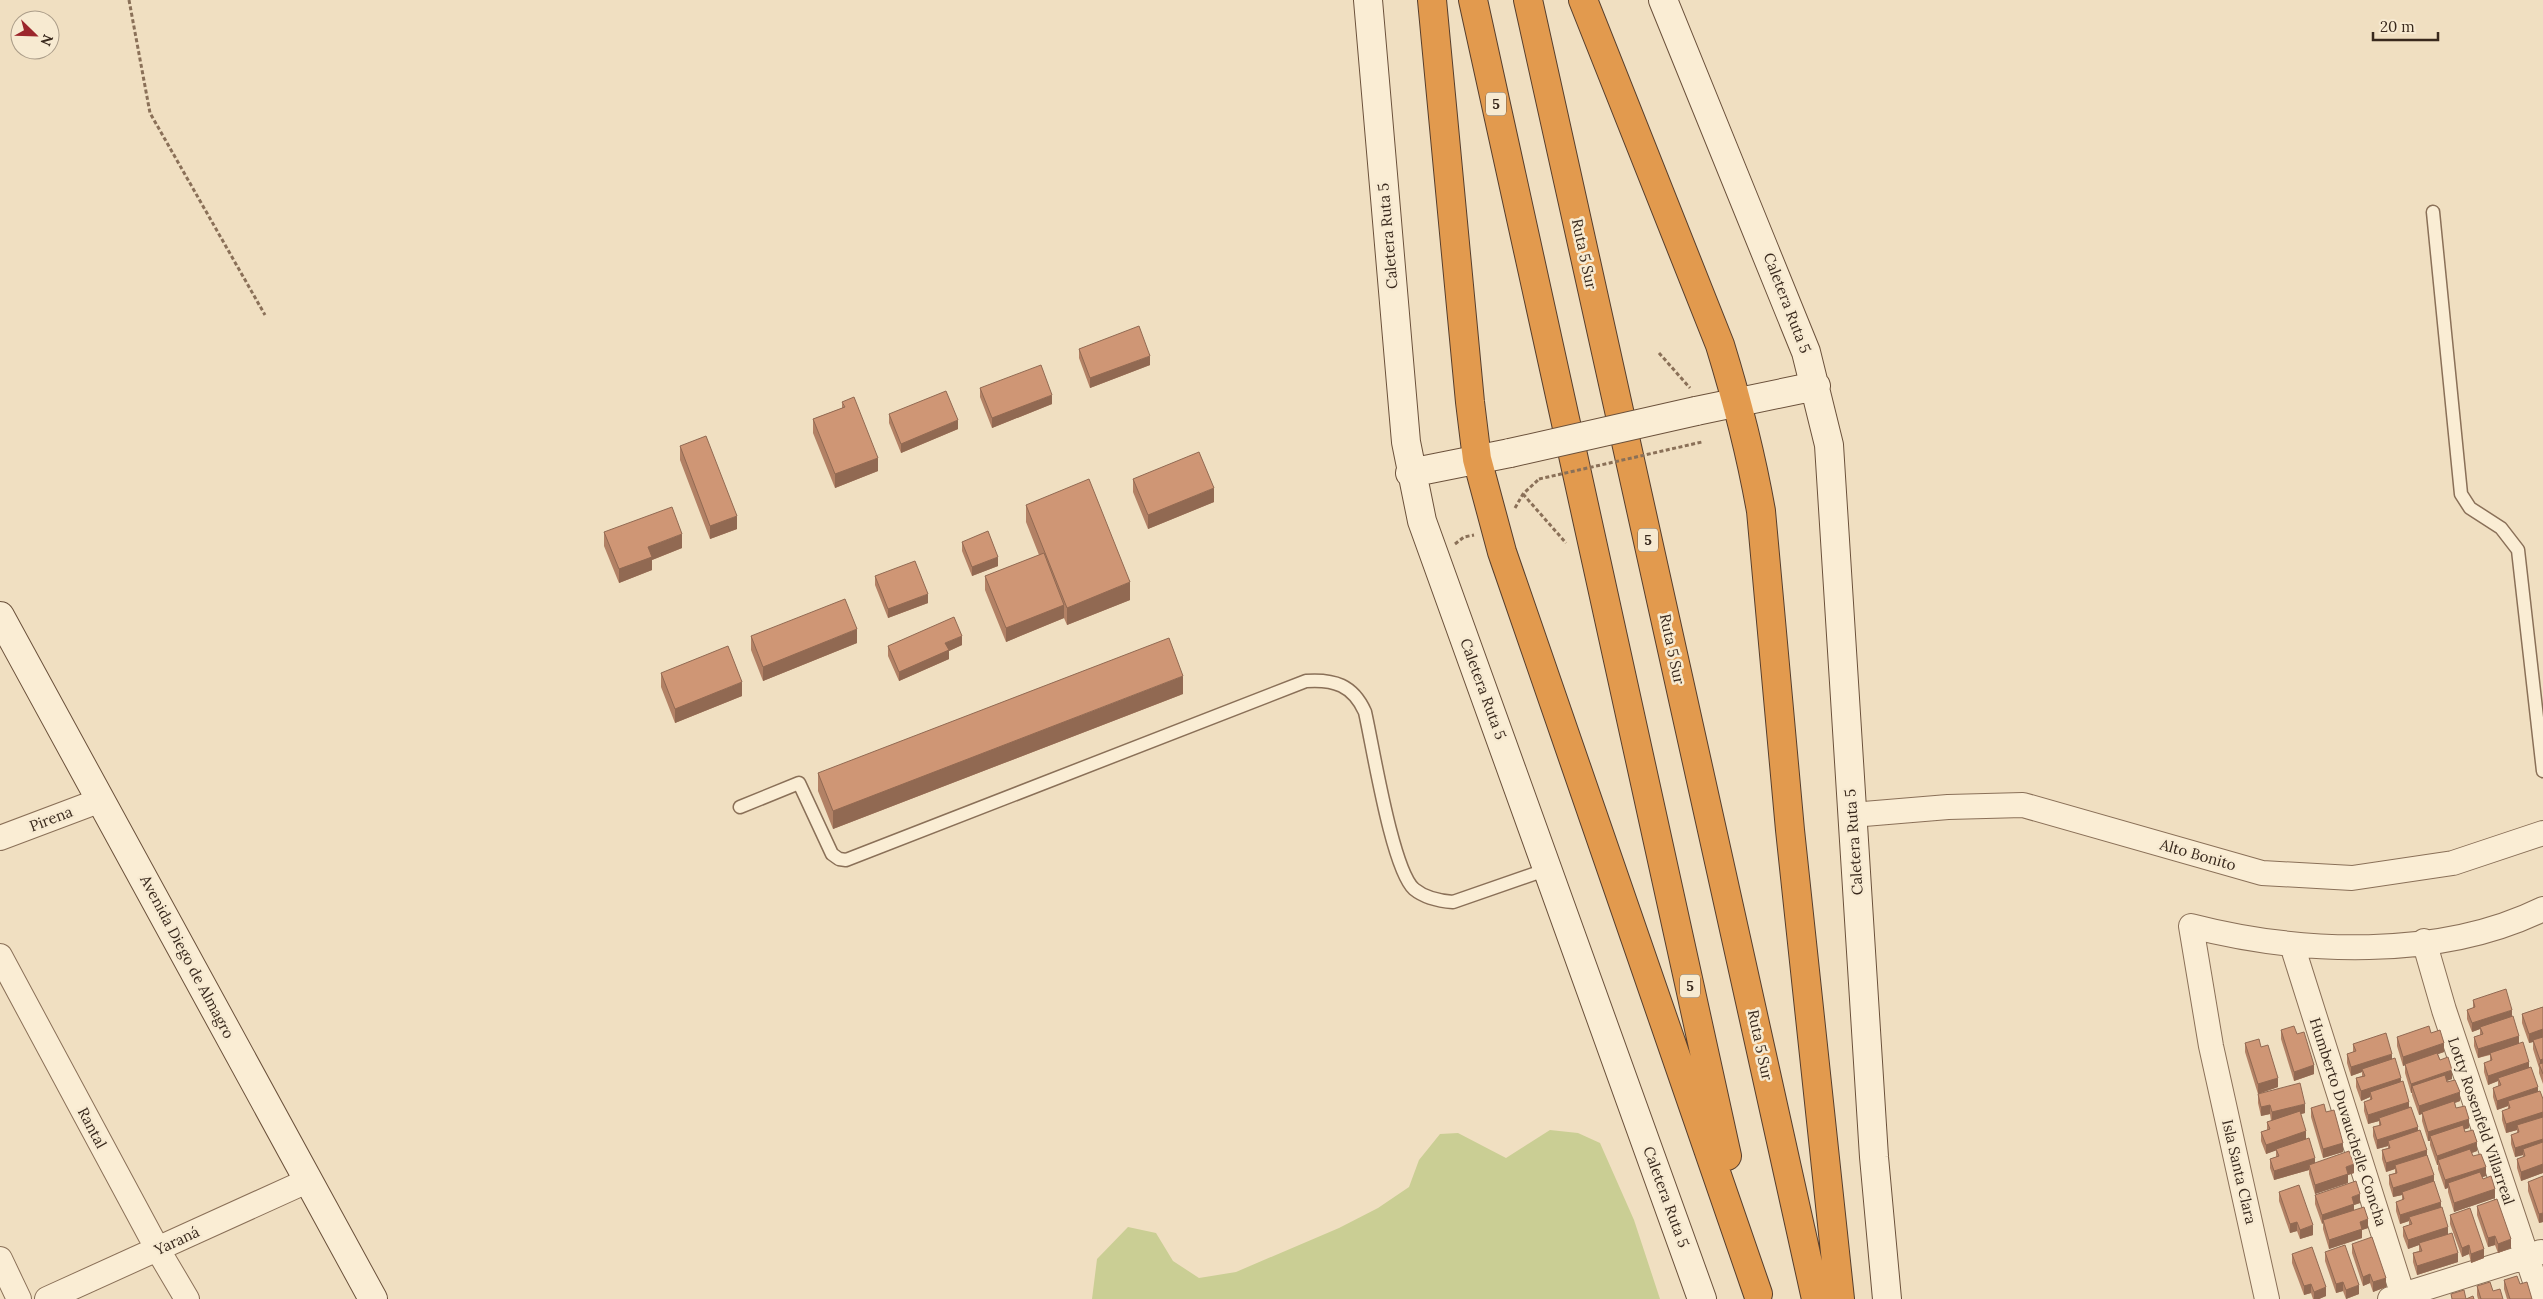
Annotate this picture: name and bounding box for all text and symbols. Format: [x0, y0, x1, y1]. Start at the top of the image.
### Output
north arrow [10, 10, 60, 60]
scale bar [2373, 10, 2438, 42]
text: 20 m [2380, 17, 2415, 36]
text: N [36, 32, 57, 49]
road number: 5 [1486, 92, 1506, 116]
street label: Caletera Ruta 5 [1373, 182, 1402, 290]
street label: Ruta 5 Sur [1568, 217, 1601, 292]
street label: Caletera Ruta 5 [1760, 250, 1815, 356]
road number: 5 [1638, 528, 1658, 552]
street label: Ruta 5 Sur [1656, 612, 1689, 687]
street label: Caletera Ruta 5 [1456, 636, 1511, 742]
street label: Caletera Ruta 5 [1840, 788, 1867, 896]
street label: Pirena [27, 802, 75, 835]
street label: Alto Bonito [2157, 834, 2239, 874]
street label: Avenida Diego de Almagro [136, 871, 239, 1042]
road number: 5 [1680, 974, 1700, 998]
street label: Ruta 5 Sur [1744, 1008, 1777, 1083]
street label: Humberto Duvauchelle Concha [2306, 1015, 2391, 1229]
street label: Lotty Rosenfeld Villarreal [2444, 1035, 2519, 1207]
street label: Rantal [74, 1104, 111, 1152]
street label: Isla Santa Clara [2218, 1118, 2261, 1226]
street label: Caletera Ruta 5 [1639, 1144, 1694, 1250]
street label: Yaraná [150, 1222, 203, 1260]

